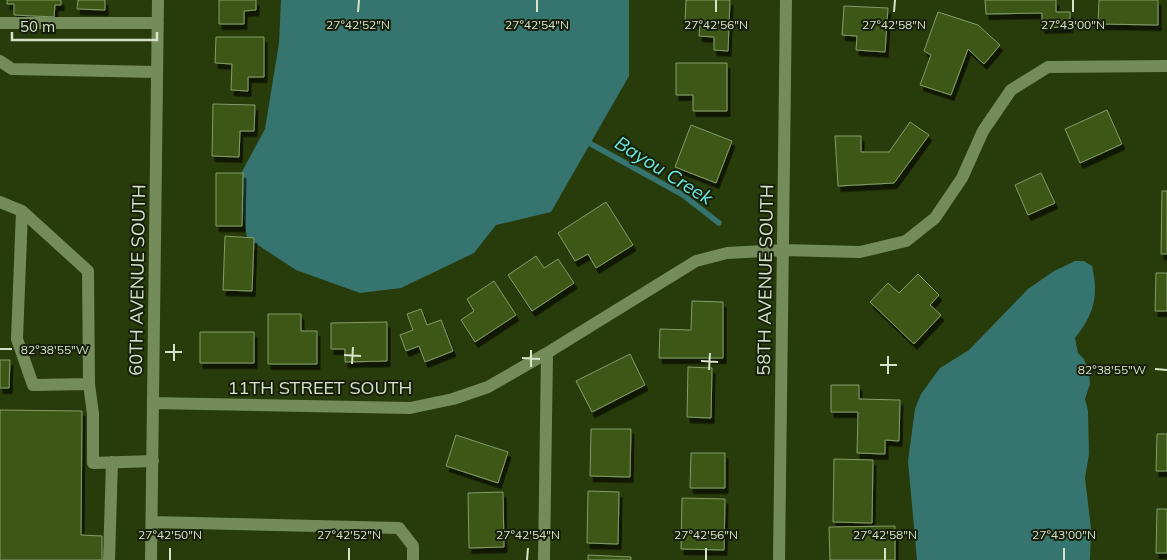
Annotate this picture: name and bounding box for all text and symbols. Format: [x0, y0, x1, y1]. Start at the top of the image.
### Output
scale bar [12, 10, 158, 42]
text: 50 m [20, 17, 55, 36]
text: 27°42'52"N [326, 17, 390, 32]
text: 27°42'54"N [505, 17, 569, 32]
text: 27°42'56"N [684, 17, 748, 32]
text: 27°42'58"N [862, 17, 926, 32]
text: 27°43'00"N [1041, 17, 1105, 32]
water label: Bayou Creek [610, 130, 719, 210]
street label: 60TH AVENUE SOUTH [124, 184, 150, 376]
street label: 58TH AVENUE SOUTH [752, 184, 778, 376]
text: 82°38'55"W [21, 342, 89, 357]
text: 82°38'55"W [1078, 362, 1146, 377]
street label: 11TH STREET SOUTH [228, 376, 412, 399]
text: 27°42'50"N [138, 527, 202, 542]
text: 27°42'52"N [317, 527, 381, 542]
text: 27°42'54"N [496, 527, 560, 542]
text: 27°42'56"N [674, 527, 738, 542]
text: 27°42'58"N [853, 527, 917, 542]
text: 27°43'00"N [1032, 527, 1096, 542]

